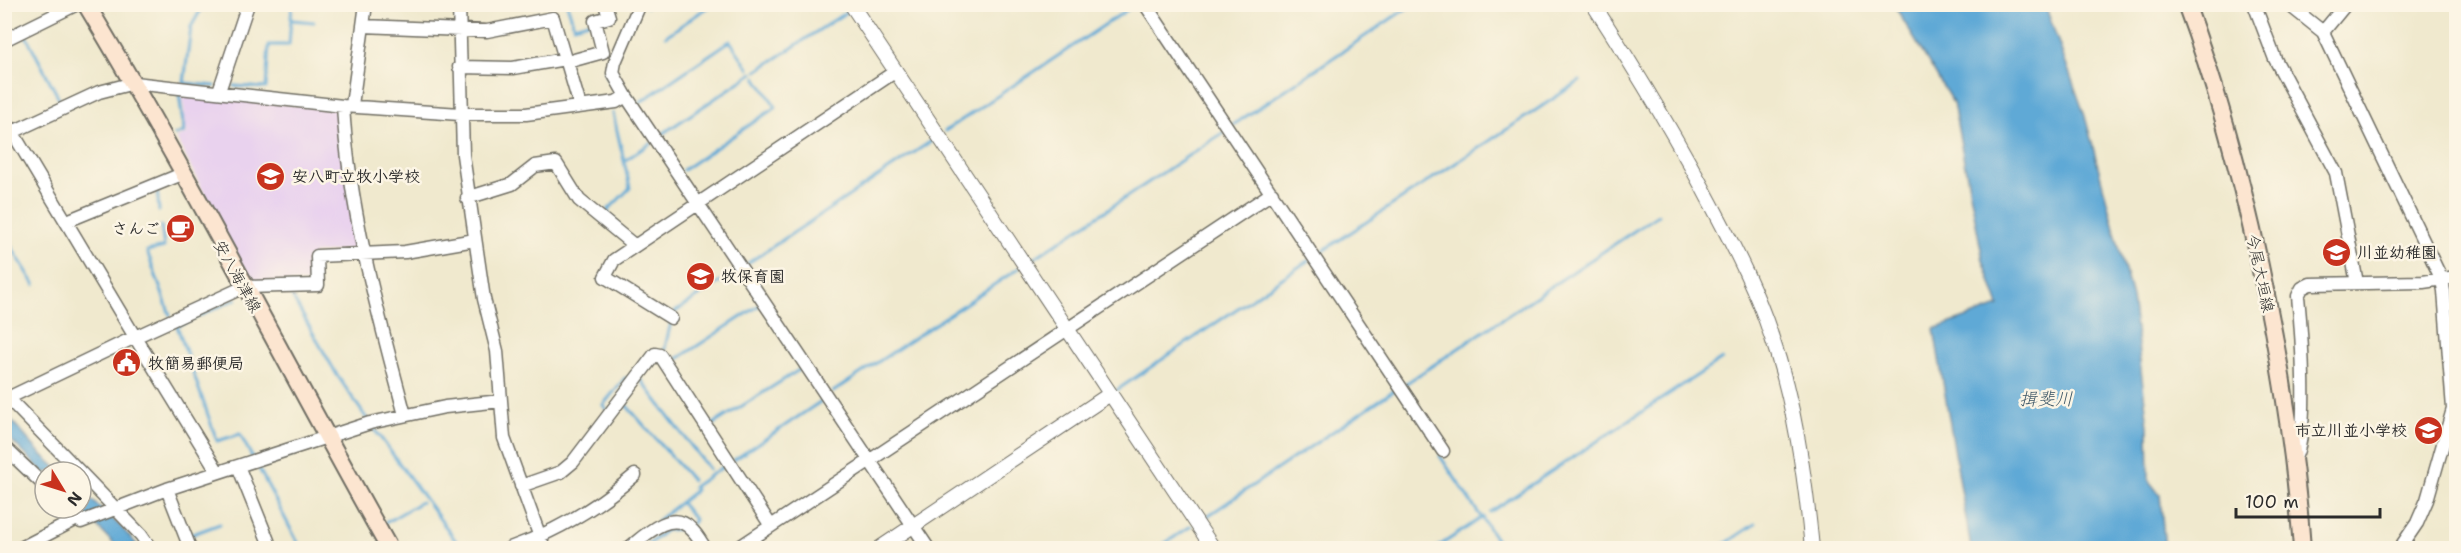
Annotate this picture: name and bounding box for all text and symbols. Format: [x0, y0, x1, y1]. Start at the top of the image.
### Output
school or university icon: 安八町立牧小学校 [255, 160, 287, 192]
place label: 安八町立牧小学校 [292, 166, 420, 187]
cafe icon: さんご [165, 212, 197, 244]
place label: さんご [112, 218, 160, 239]
street label: 今尾大垣線 [2242, 232, 2279, 314]
street label: 安八海津線 [209, 236, 266, 316]
school or university icon: 川並幼稚園 [2320, 236, 2352, 268]
place label: 川並幼稚園 [2357, 242, 2437, 263]
school or university icon: 牧保育園 [684, 260, 716, 292]
place label: 牧保育園 [721, 266, 785, 287]
public building icon: 牧簡易郵便局 [111, 347, 143, 379]
place label: 牧簡易郵便局 [148, 353, 244, 374]
water label: 揖斐川 [2019, 387, 2073, 411]
school or university icon: 市立川並小学校 [2412, 414, 2444, 446]
place label: 市立川並小学校 [2295, 420, 2407, 441]
north arrow [33, 460, 93, 520]
scale bar [2236, 481, 2380, 519]
text: N [62, 487, 87, 510]
text: 100 m [2245, 490, 2299, 514]

